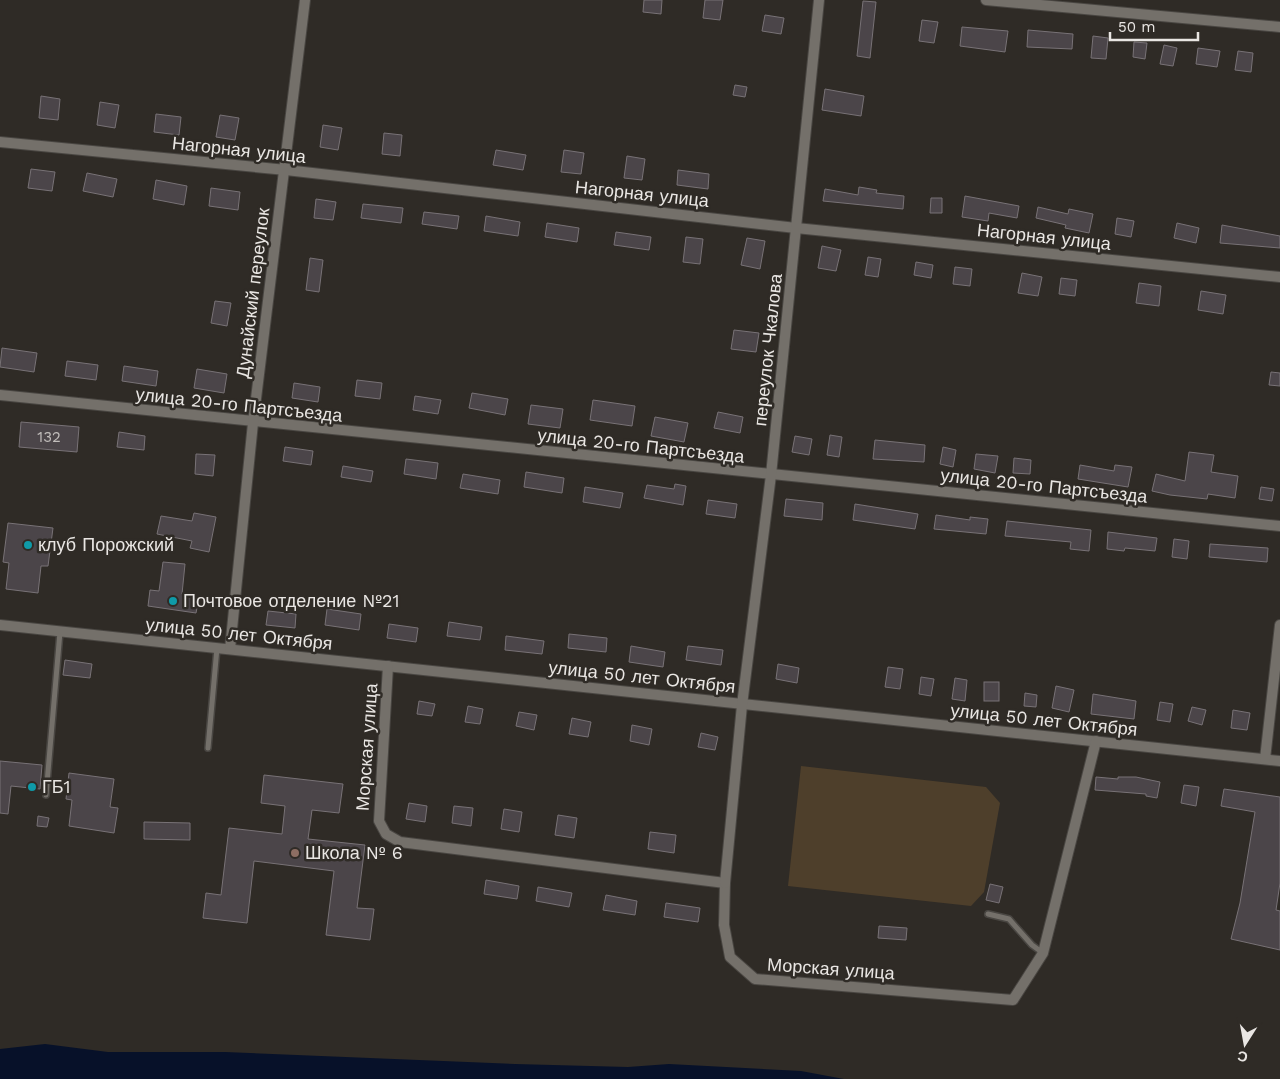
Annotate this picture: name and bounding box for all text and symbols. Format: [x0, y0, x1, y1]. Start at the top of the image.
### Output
scale bar [1110, 10, 1198, 42]
text: 50 m [1118, 18, 1155, 36]
street label: Нагорная улица [171, 132, 308, 167]
street label: Нагорная улица [574, 176, 711, 211]
street label: Дунайский переулок [232, 206, 273, 379]
street label: Нагорная улица [976, 219, 1113, 254]
street label: переулок Чкалова [749, 272, 786, 427]
street label: улица 20-го Партсъезда [135, 383, 344, 426]
street label: улица 20-го Партсъезда [537, 424, 746, 467]
house number: 132 [37, 428, 61, 446]
street label: улица 20-го Партсъезда [940, 464, 1149, 507]
place label: клуб Порожский [38, 534, 174, 555]
marker: клуб Порожский [22, 539, 34, 551]
place label: Почтовое отделение №21 [183, 590, 400, 611]
marker: Почтовое отделение №21 [167, 595, 179, 607]
street label: улица 50 лет Октября [145, 613, 333, 654]
street label: улица 50 лет Октября [548, 656, 736, 697]
street label: Морская улица [352, 681, 382, 811]
street label: улица 50 лет Октября [950, 699, 1138, 740]
place label: ГБ1 [42, 776, 71, 797]
marker: ГБ1 [26, 781, 38, 793]
place label: Школа № 6 [305, 842, 403, 863]
marker: Школа № 6 [289, 847, 301, 859]
street label: Морская улица [767, 954, 897, 984]
north arrow [1220, 1019, 1270, 1069]
text: С [1236, 1048, 1249, 1066]

